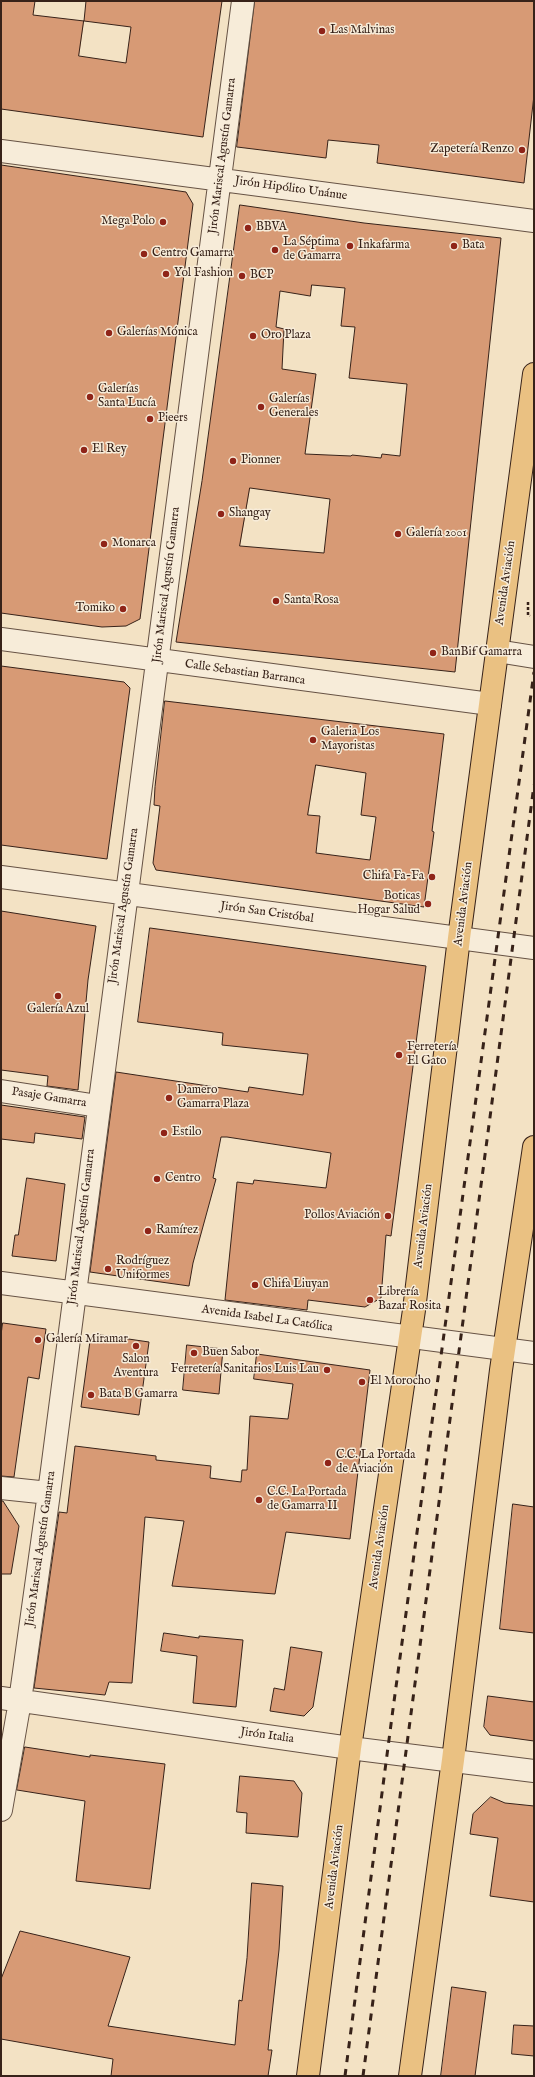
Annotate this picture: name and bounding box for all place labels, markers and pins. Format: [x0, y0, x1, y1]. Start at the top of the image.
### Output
place label: Las Malvinas [330, 24, 394, 38]
marker: Las Malvinas [317, 26, 327, 36]
place label: Zapetería Renzo [430, 143, 514, 157]
marker: Zapetería Renzo [517, 145, 527, 155]
place label: Mega Polo [101, 215, 155, 229]
marker: Mega Polo [158, 217, 168, 227]
place label: BBVA [256, 221, 287, 235]
marker: BBVA [243, 223, 253, 233]
place label: La Séptima de Gamarra [283, 236, 341, 264]
place label: Inkafarma [358, 239, 410, 253]
place label: Bata [462, 239, 484, 253]
marker: Inkafarma [345, 241, 355, 251]
marker: Bata [449, 241, 459, 251]
marker: La Séptima de Gamarra [270, 245, 280, 255]
place label: Centro Gamarra [152, 247, 233, 261]
marker: Centro Gamarra [139, 249, 149, 259]
place label: Yol Fashion [174, 267, 233, 281]
marker: Yol Fashion [161, 269, 171, 279]
place label: BCP [250, 269, 273, 283]
marker: BCP [237, 271, 247, 281]
place label: Galerías Mónica [117, 326, 198, 340]
marker: Galerías Mónica [104, 328, 114, 338]
place label: Oro Plaza [261, 329, 311, 343]
marker: Oro Plaza [248, 331, 258, 341]
place label: Galerías Santa Lucía [98, 383, 156, 411]
marker: Galerías Santa Lucía [85, 392, 95, 402]
place label: Galerías Generales [269, 393, 318, 421]
marker: Galerías Generales [256, 402, 266, 412]
place label: Pieers [158, 412, 188, 426]
marker: Pieers [145, 414, 155, 424]
place label: El Rey [92, 443, 127, 457]
marker: El Rey [79, 445, 89, 455]
place label: Pionner [241, 454, 280, 468]
marker: Pionner [228, 456, 238, 466]
place label: Shangay [229, 507, 271, 521]
marker: Shangay [216, 509, 226, 519]
place label: Galería 2001 [406, 527, 467, 541]
marker: Galería 2001 [393, 529, 403, 539]
place label: Monarca [112, 537, 156, 551]
marker: Monarca [99, 539, 109, 549]
place label: Santa Rosa [284, 594, 339, 608]
marker: Santa Rosa [271, 596, 281, 606]
place label: Tomiko [76, 602, 115, 616]
marker: Tomiko [118, 604, 128, 614]
place label: BanBif Gamarra [441, 646, 522, 660]
marker: BanBif Gamarra [428, 648, 438, 658]
place label: Galeria Los Mayoristas [321, 726, 379, 754]
marker: Galeria Los Mayoristas [308, 735, 318, 745]
place label: Chifa Fa-Fa [363, 870, 424, 884]
marker: Chifa Fa-Fa [427, 872, 437, 882]
place label: Boticas Hogar Salud [358, 890, 420, 918]
marker: Boticas Hogar Salud [423, 899, 433, 909]
marker: Galería Azul [53, 991, 63, 1001]
place label: Galería Azul [27, 1003, 89, 1017]
place label: Ferretería El Gato [407, 1041, 457, 1069]
marker: Ferretería El Gato [394, 1050, 404, 1060]
place label: Damero Gamarra Plaza [177, 1084, 249, 1112]
marker: Damero Gamarra Plaza [164, 1093, 174, 1103]
place label: Estilo [172, 1126, 202, 1140]
marker: Estilo [159, 1128, 169, 1138]
place label: Centro [165, 1172, 200, 1186]
marker: Centro [152, 1174, 162, 1184]
place label: Pollos Aviación [304, 1209, 380, 1223]
marker: Pollos Aviación [383, 1211, 393, 1221]
place label: Ramírez [156, 1224, 198, 1238]
marker: Ramírez [143, 1226, 153, 1236]
place label: Rodríguez Uniformes [116, 1255, 170, 1283]
marker: Rodríguez Uniformes [103, 1264, 113, 1274]
place label: Chifa Liuyan [263, 1278, 329, 1292]
marker: Chifa Liuyan [250, 1280, 260, 1290]
place label: Librería Bazar Rosita [378, 1286, 441, 1314]
marker: Librería Bazar Rosita [365, 1295, 375, 1305]
place label: Galería Miramar [46, 1333, 128, 1347]
marker: Galería Miramar [33, 1335, 43, 1345]
marker: Salon Aventura [131, 1341, 141, 1351]
place label: Buen Sabor [202, 1346, 259, 1360]
marker: Buen Sabor [189, 1348, 199, 1358]
place label: Salon Aventura [114, 1353, 158, 1381]
place label: Ferretería Sanitarios Luis Lau [171, 1363, 319, 1377]
marker: Ferretería Sanitarios Luis Lau [322, 1365, 332, 1375]
place label: El Morocho [370, 1375, 431, 1389]
marker: El Morocho [357, 1377, 367, 1387]
place label: Bata B Gamarra [99, 1388, 178, 1402]
marker: Bata B Gamarra [86, 1390, 96, 1400]
place label: C.C. La Portada de Aviación [336, 1449, 415, 1477]
marker: C.C. La Portada de Aviación [323, 1458, 333, 1468]
place label: C.C. La Portada de Gamarra II [267, 1486, 346, 1514]
marker: C.C. La Portada de Gamarra II [254, 1495, 264, 1505]

